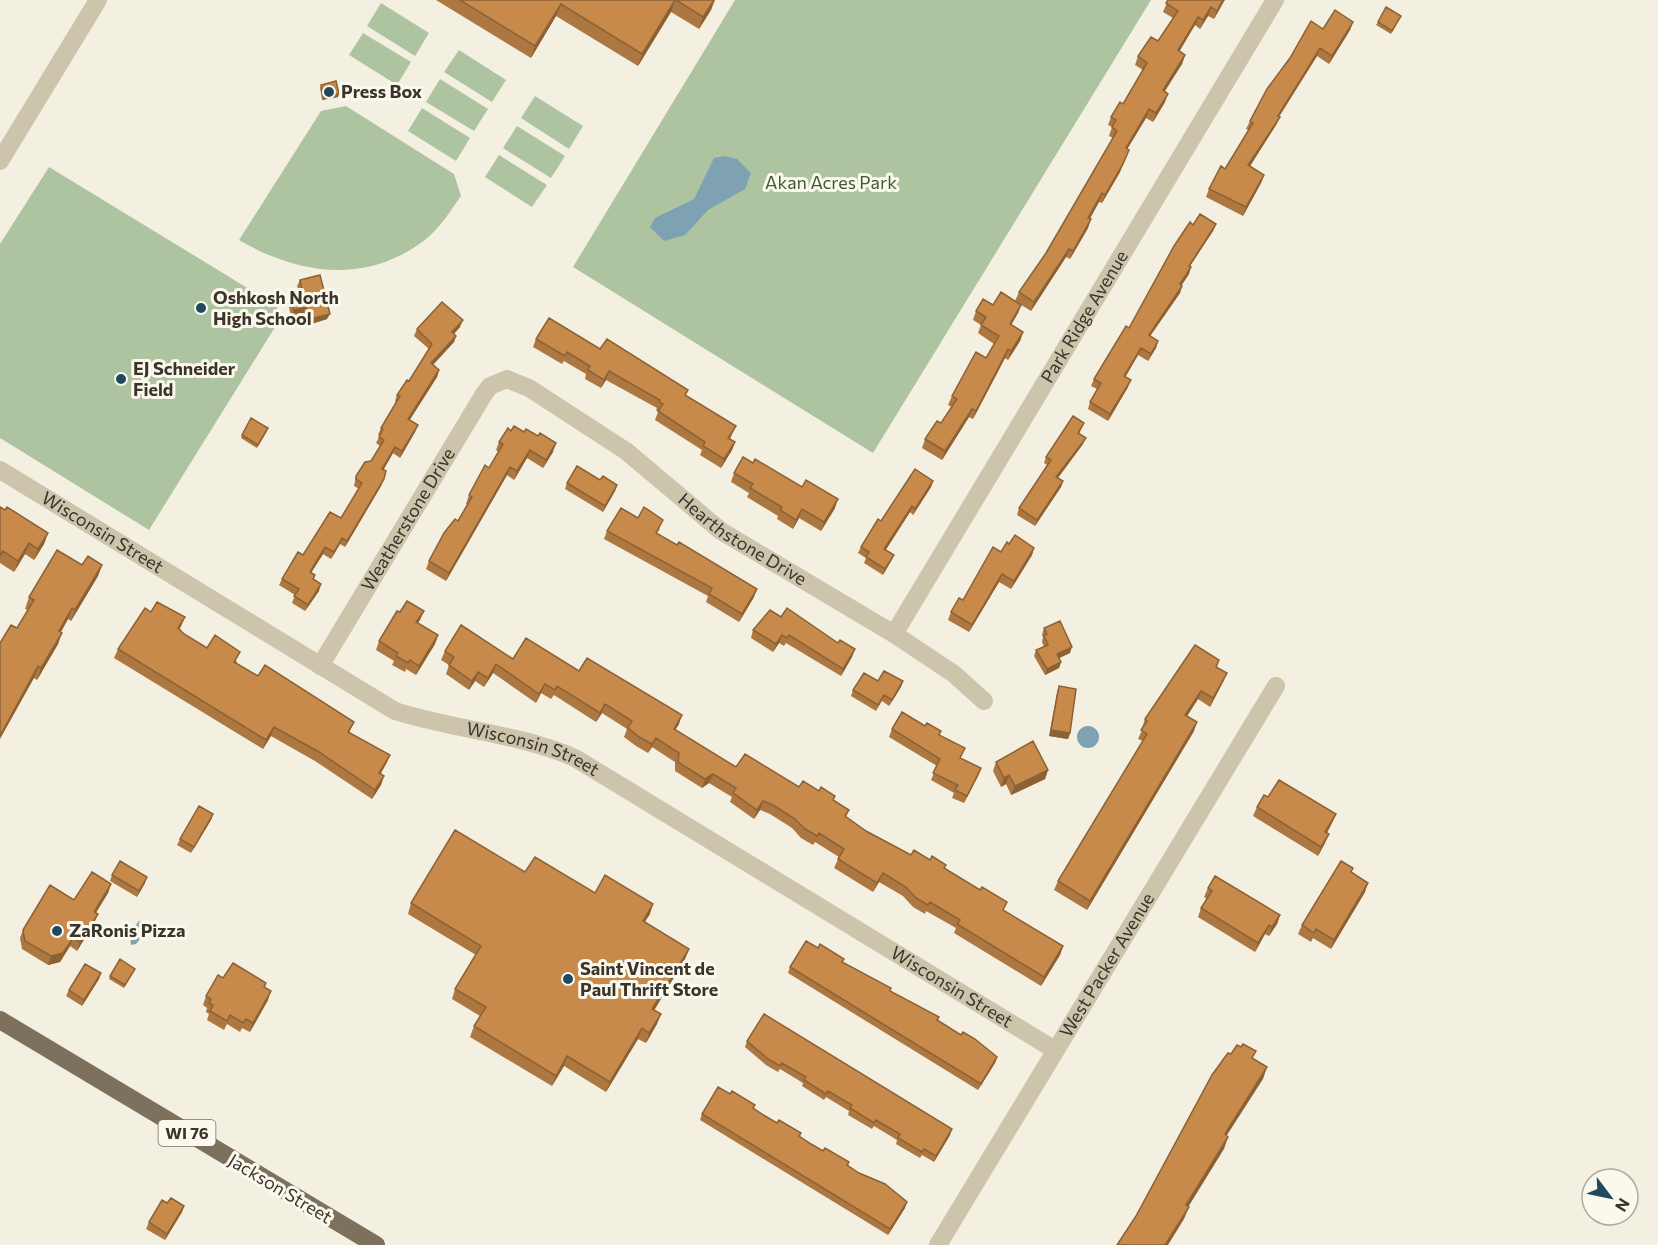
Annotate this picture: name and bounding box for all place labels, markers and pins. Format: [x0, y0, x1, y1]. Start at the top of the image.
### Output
place label: Press Box [341, 80, 422, 102]
marker: Press Box [322, 85, 336, 99]
place label: Oshkosh North High School [213, 286, 339, 329]
marker: Oshkosh North High School [194, 301, 208, 315]
place label: EJ Schneider Field [133, 357, 236, 400]
marker: EJ Schneider Field [114, 372, 128, 386]
place label: ZaRonis Pizza [69, 919, 185, 941]
marker: ZaRonis Pizza [50, 924, 64, 938]
place label: Saint Vincent de Paul Thrift Store [580, 957, 718, 1000]
marker: Saint Vincent de Paul Thrift Store [561, 972, 575, 986]

